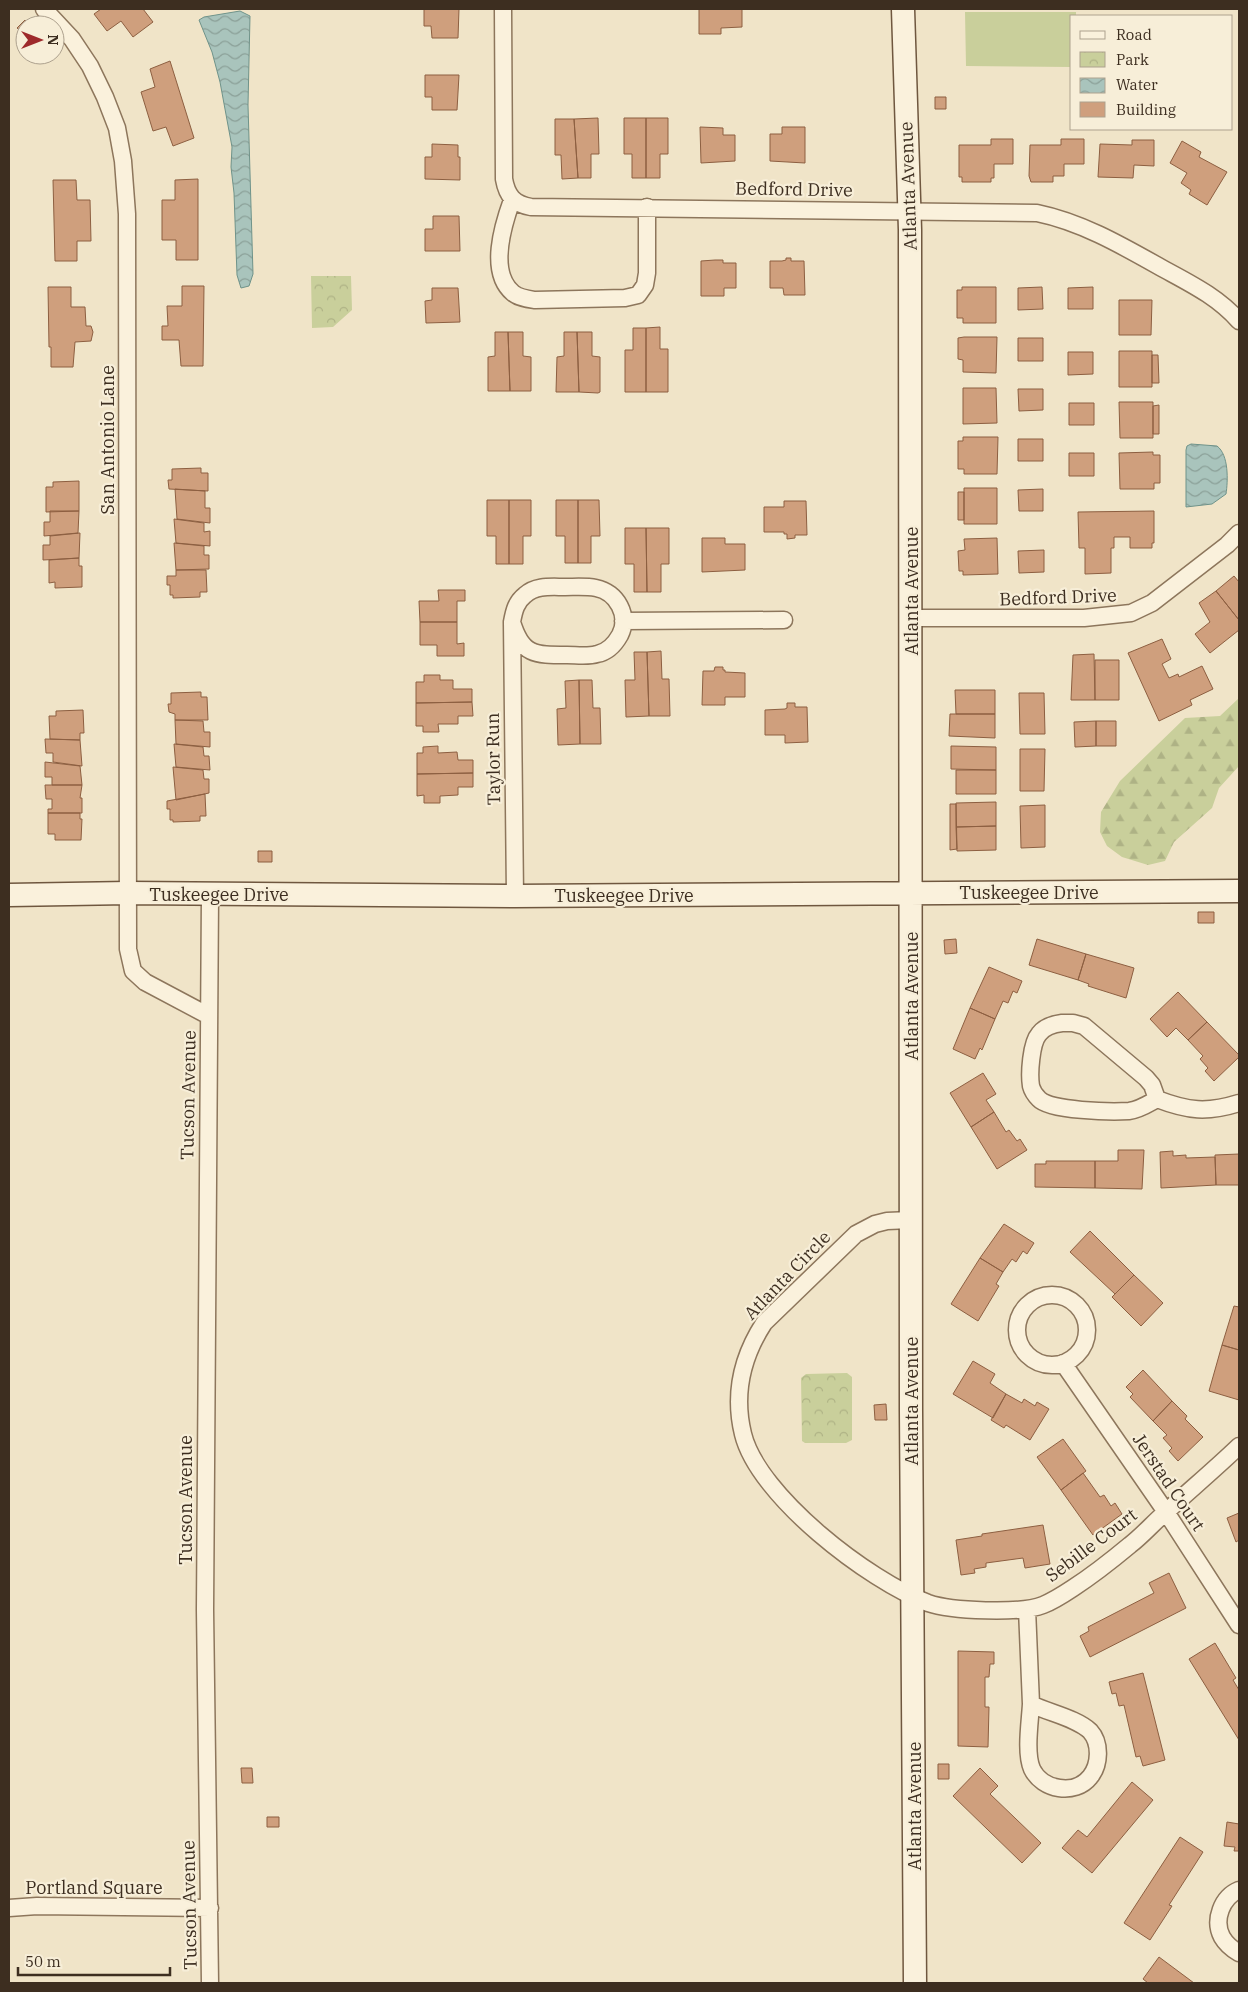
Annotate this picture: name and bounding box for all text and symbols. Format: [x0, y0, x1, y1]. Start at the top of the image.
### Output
north arrow [15, 15, 65, 65]
legend [1070, 15, 1233, 130]
text: Road [1116, 25, 1152, 44]
text: N [44, 34, 62, 46]
text: Park [1116, 50, 1149, 69]
text: Water [1116, 75, 1158, 94]
text: Building [1116, 100, 1176, 119]
street label: Atlanta Avenue [894, 121, 922, 251]
street label: Bedford Drive [735, 176, 853, 202]
street label: San Antonio Lane [96, 365, 119, 515]
street label: Atlanta Avenue [900, 527, 923, 655]
street label: Bedford Drive [999, 583, 1117, 611]
street label: Taylor Run [481, 712, 505, 806]
street label: Tuskeegee Drive [959, 881, 1099, 904]
street label: Tuskeegee Drive [149, 883, 289, 906]
street label: Tuskeegee Drive [554, 884, 694, 907]
street label: Atlanta Avenue [900, 932, 923, 1060]
street label: Tucson Avenue [175, 1030, 201, 1160]
street label: Atlanta Circle [739, 1226, 835, 1324]
street label: Atlanta Avenue [900, 1337, 923, 1465]
street label: Jerstad Court [1128, 1429, 1210, 1535]
street label: Tucson Avenue [174, 1435, 197, 1565]
street label: Sebille Court [1041, 1503, 1141, 1587]
street label: Atlanta Avenue [903, 1742, 926, 1870]
street label: Tucson Avenue [176, 1840, 202, 1970]
street label: Portland Square [25, 1876, 163, 1899]
scale bar [18, 1944, 170, 1976]
text: 50 m [25, 1952, 61, 1971]

